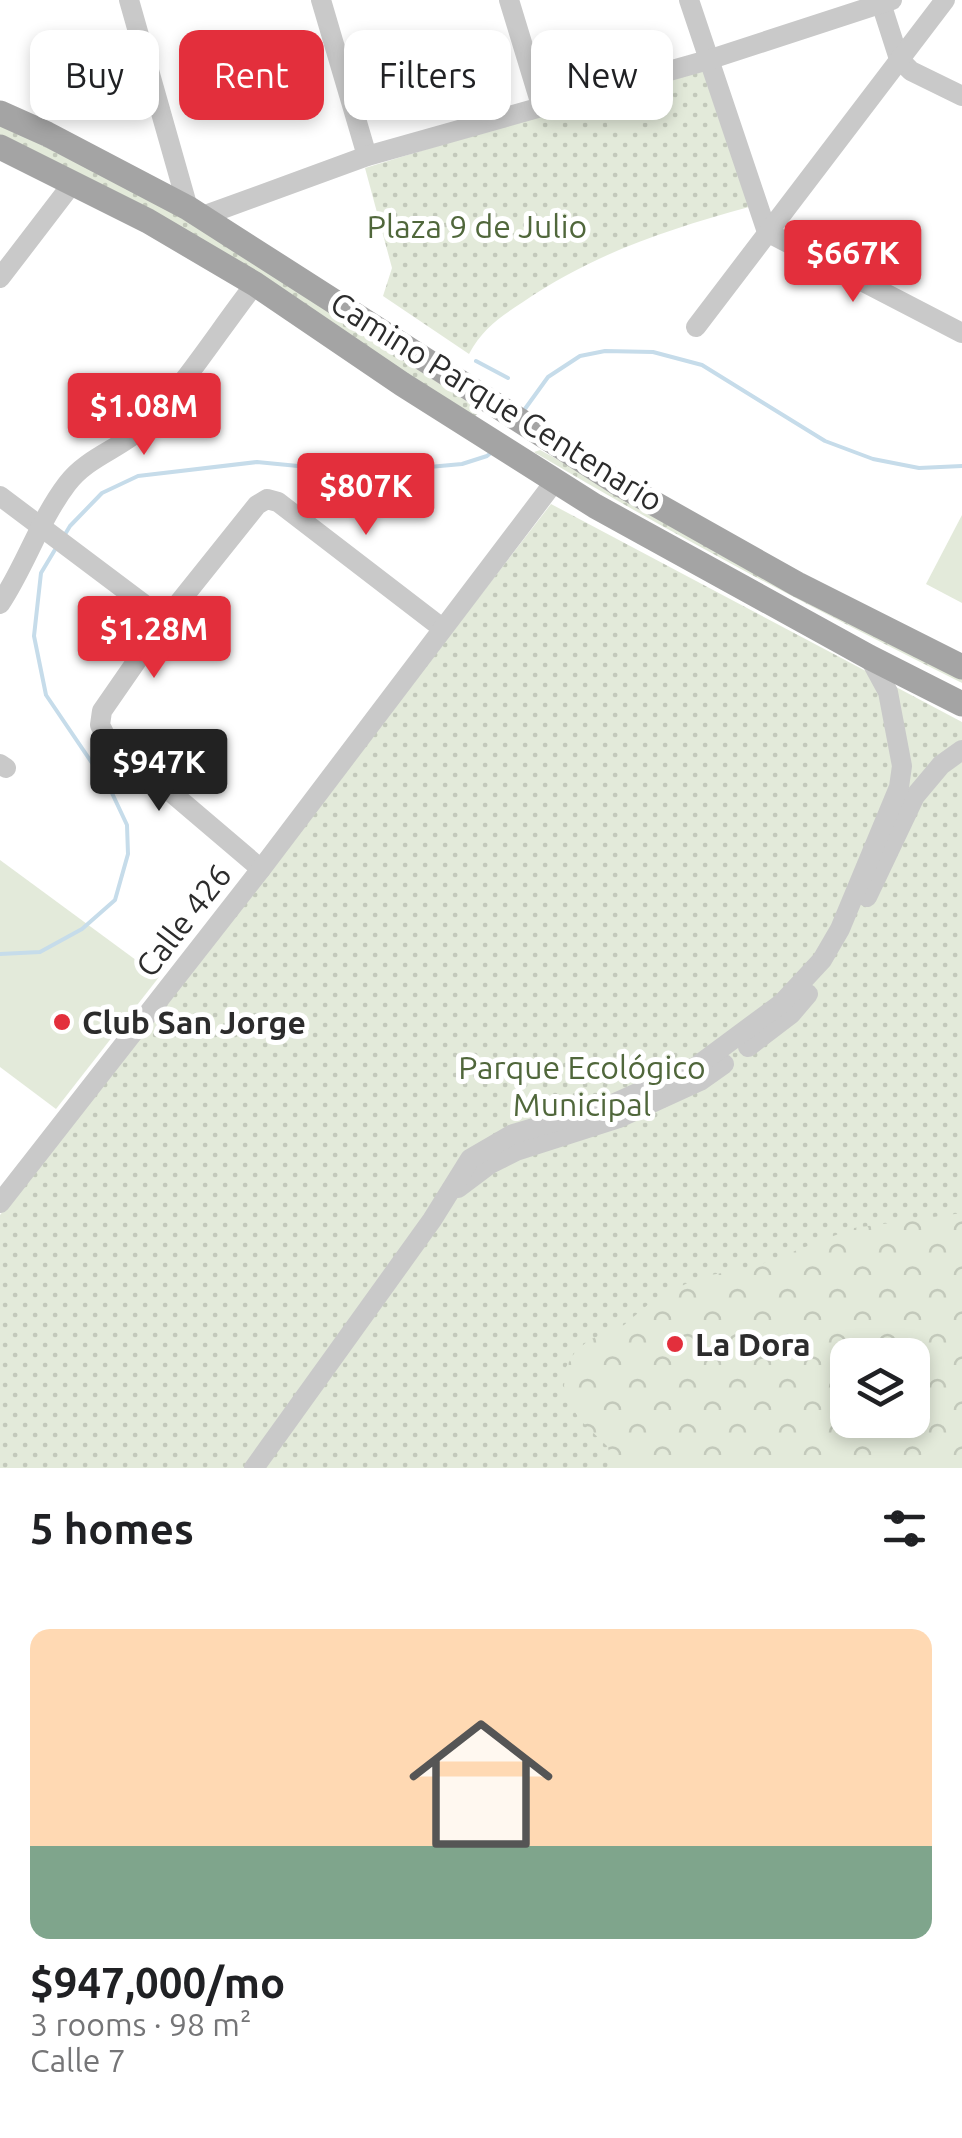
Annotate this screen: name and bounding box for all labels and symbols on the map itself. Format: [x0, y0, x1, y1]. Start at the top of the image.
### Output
park label: Plaza 9 de Julio [367, 208, 587, 244]
pin: $667K [783, 220, 923, 305]
street label: Camino Parque Centenario [325, 284, 669, 518]
pin: $1.08M [63, 373, 225, 458]
pin: $807K [296, 453, 436, 538]
pin: $1.28M [73, 596, 235, 681]
pin: $947K [89, 729, 229, 814]
street label: Calle 426 [128, 857, 238, 983]
place label: Club San Jorge [82, 1004, 306, 1040]
marker: Club San Jorge [51, 1011, 73, 1033]
park label: Parque Ecológico Municipal [458, 1049, 706, 1122]
place label: La Dora [695, 1326, 811, 1362]
marker: La Dora [664, 1333, 686, 1355]

